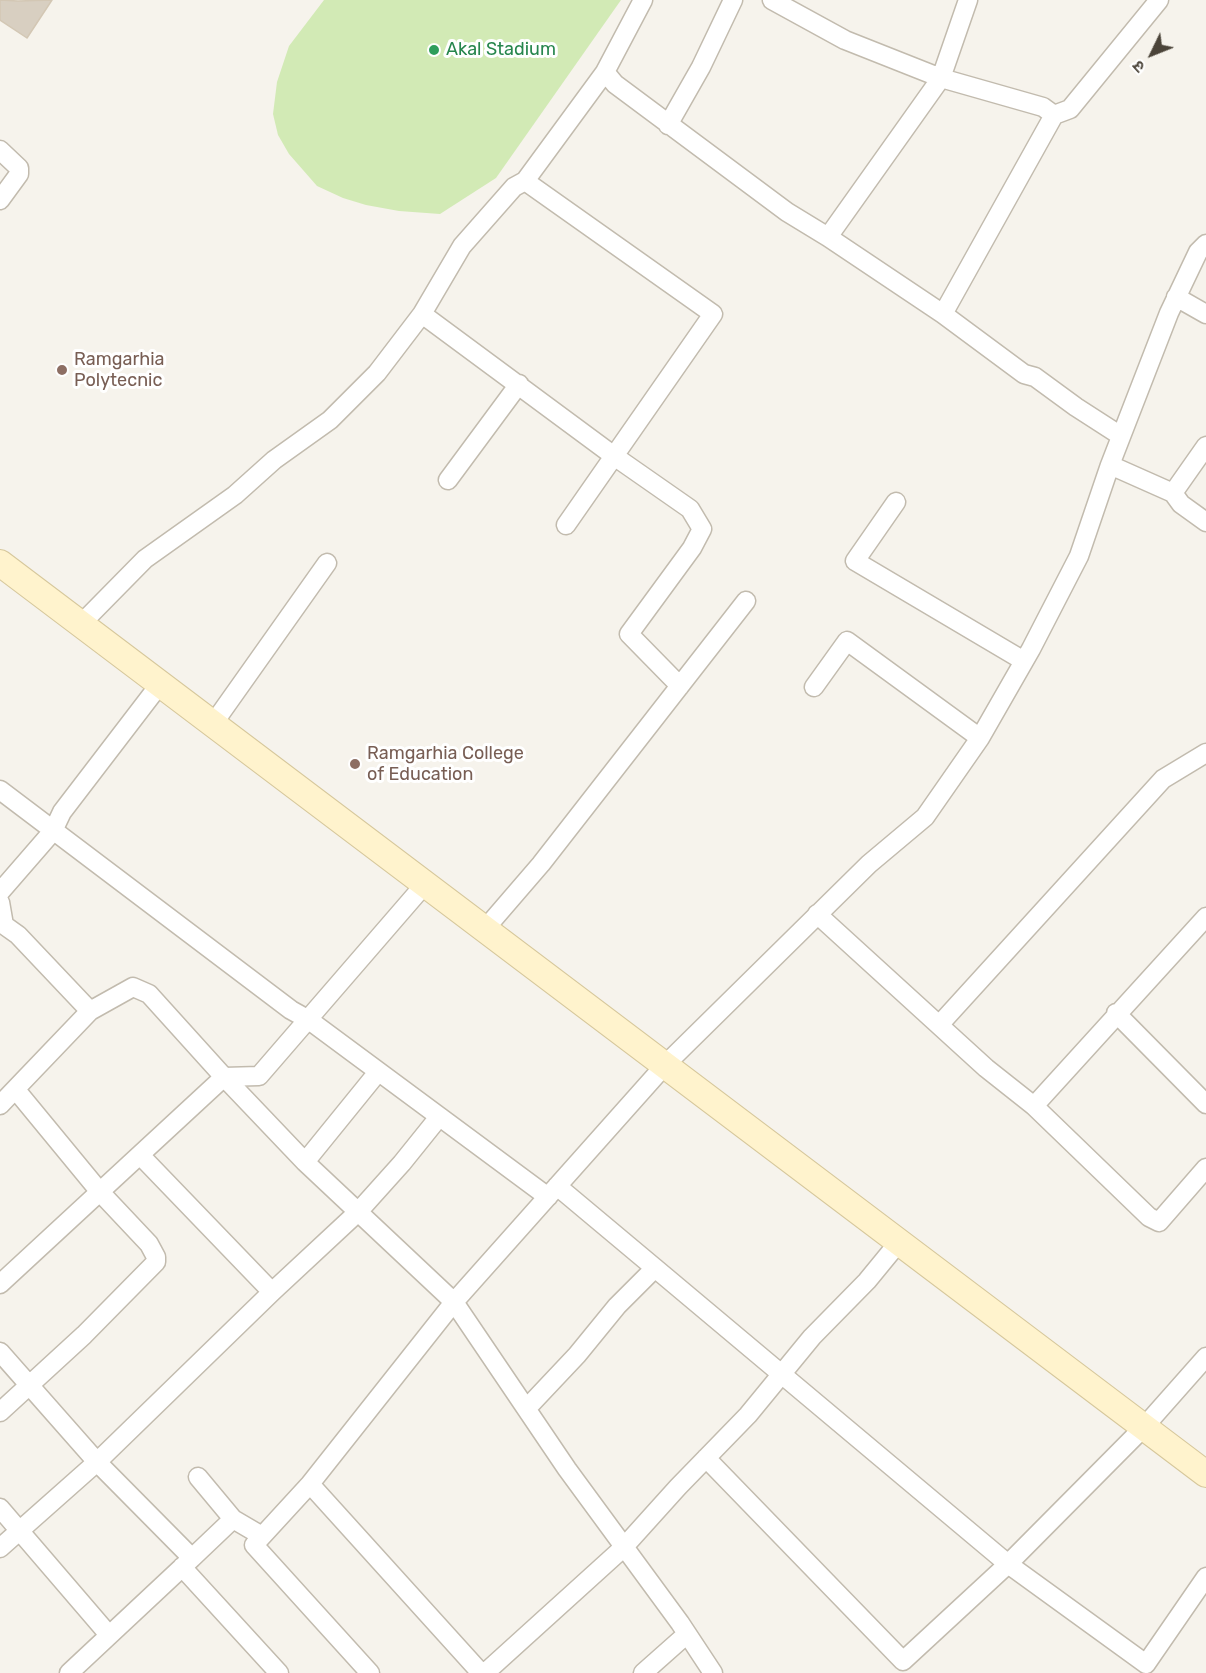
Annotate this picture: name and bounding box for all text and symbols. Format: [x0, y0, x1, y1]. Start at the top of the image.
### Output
north arrow [1122, 24, 1182, 84]
place label: Akal Stadium [446, 39, 556, 61]
marker: Akal Stadium [427, 43, 441, 57]
text: उ [1128, 57, 1149, 77]
place label: Ramgarhia Polytecnic [74, 349, 165, 392]
marker: Ramgarhia Polytecnic [55, 363, 69, 377]
place label: Ramgarhia College of Education [367, 743, 524, 786]
marker: Ramgarhia College of Education [348, 757, 362, 771]

